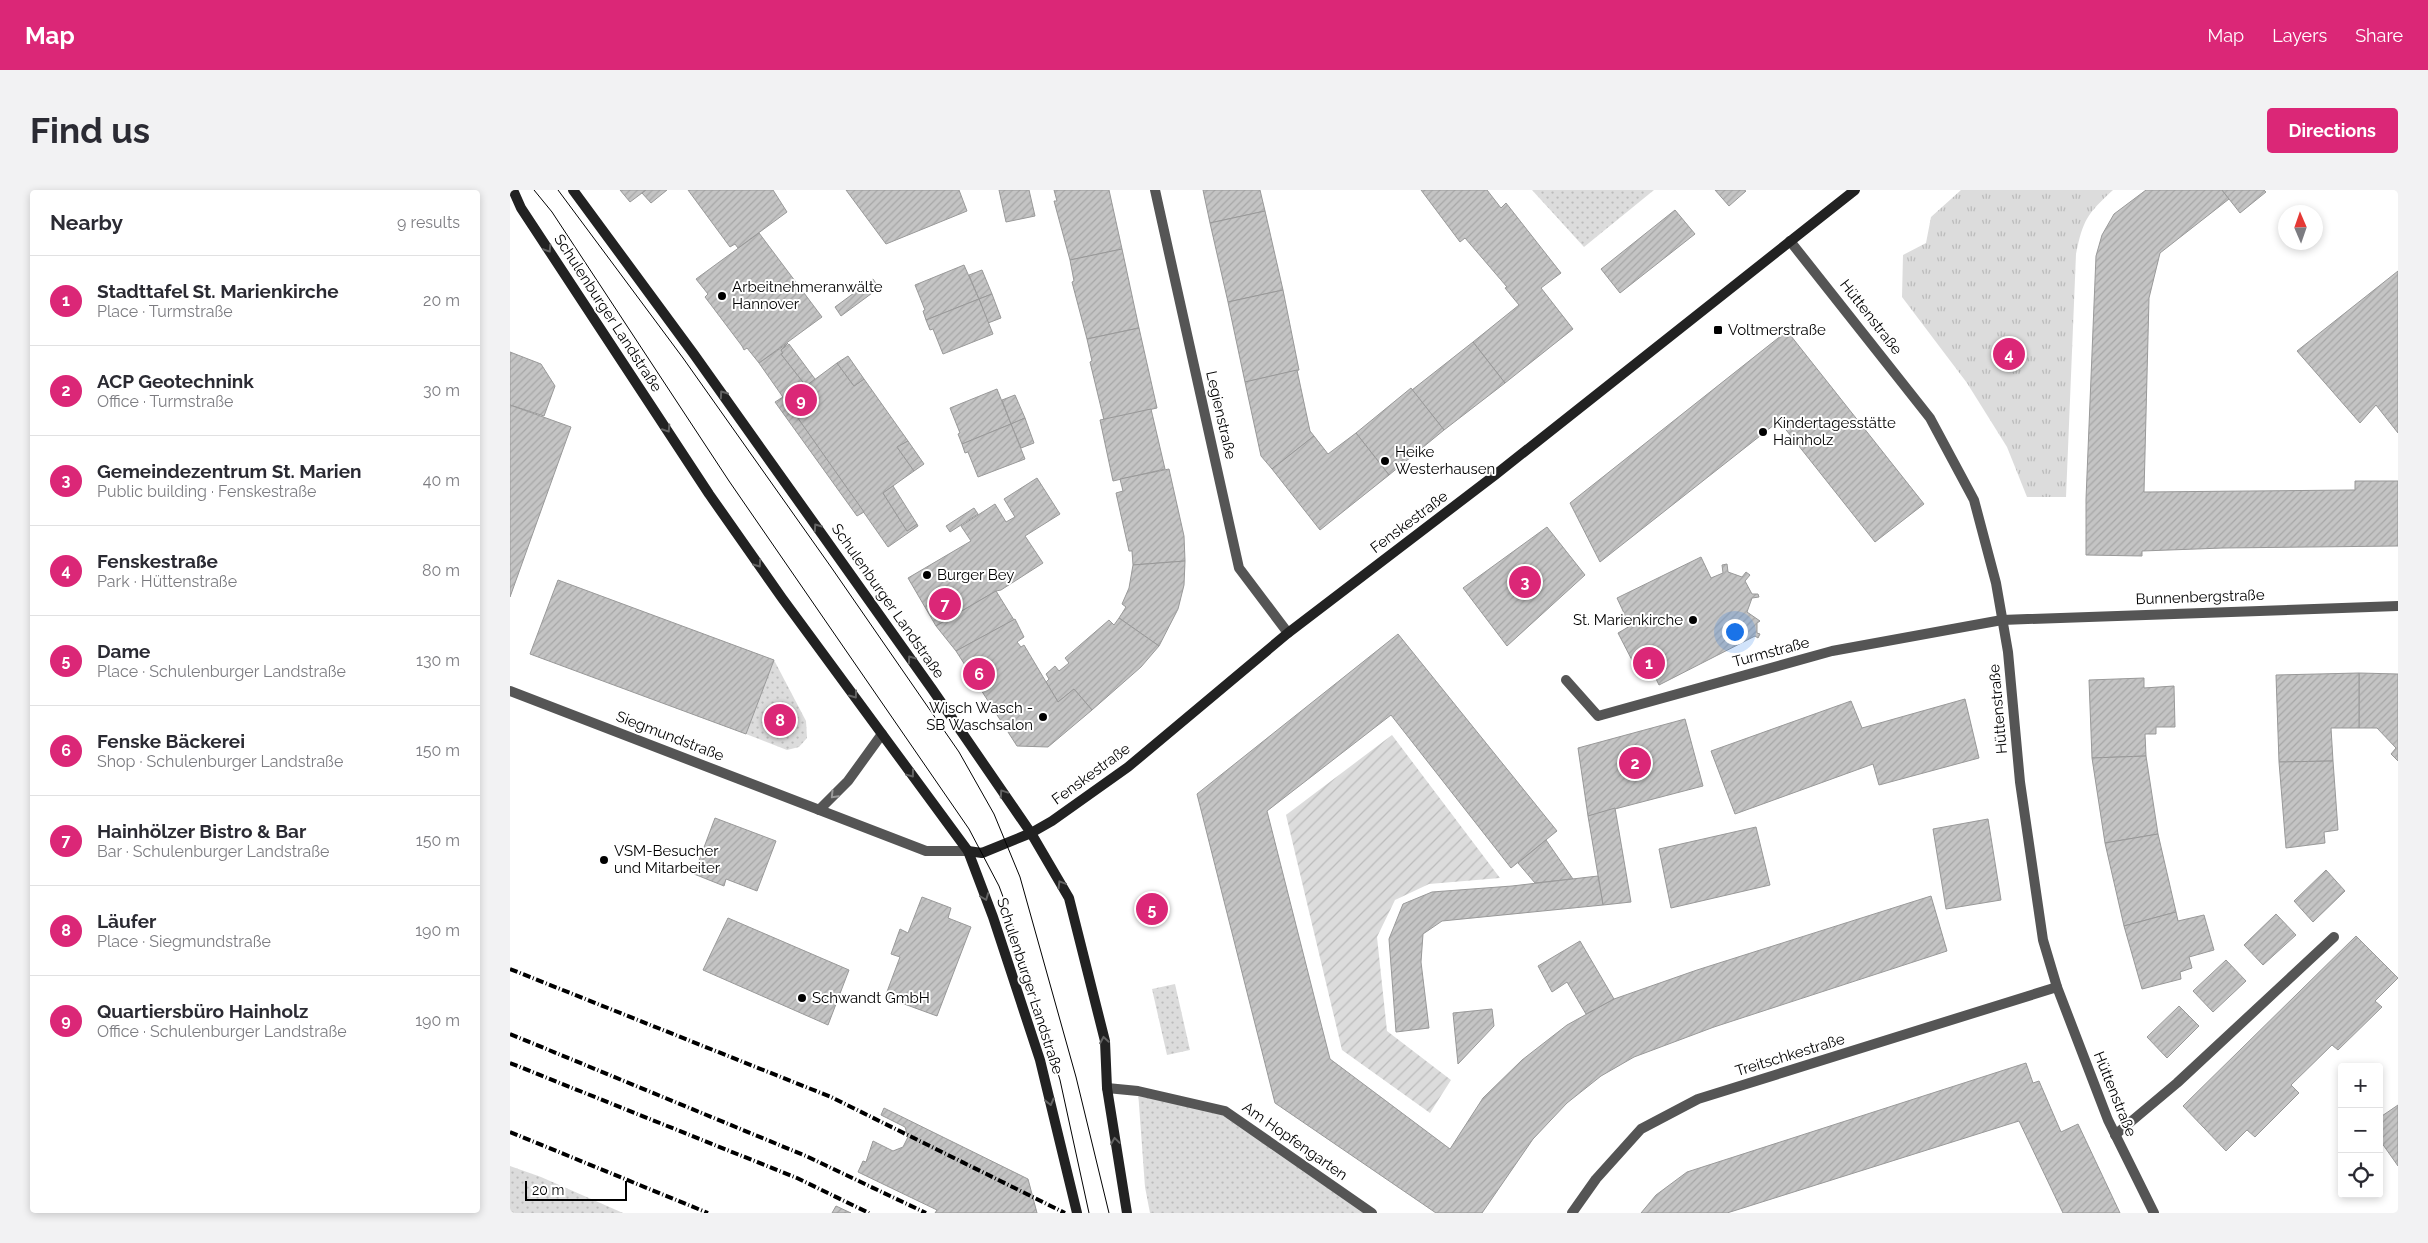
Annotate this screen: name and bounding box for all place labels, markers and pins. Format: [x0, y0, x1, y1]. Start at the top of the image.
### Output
place label: Arbeitnehmeranwälte Hannover [732, 278, 883, 313]
marker: Arbeitnehmeranwälte Hannover [716, 290, 728, 302]
place label: Voltmerstraße [1728, 321, 1826, 339]
marker: Voltmerstraße [1712, 324, 1724, 336]
pin: 4 [1993, 335, 2025, 373]
pin: 9 [785, 381, 817, 419]
place label: Kindertagesstätte Hainholz [1773, 414, 1896, 449]
marker: Kindertagesstätte Hainholz [1757, 426, 1769, 438]
place label: Heike Westerhausen [1395, 443, 1495, 478]
marker: Heike Westerhausen [1379, 455, 1391, 467]
pin: 3 [1509, 563, 1541, 601]
place label: Burger Bey [937, 566, 1014, 584]
marker: Burger Bey [921, 569, 933, 581]
pin: 7 [929, 585, 961, 623]
place label: St. Marienkirche [1573, 611, 1683, 629]
marker: St. Marienkirche [1687, 614, 1699, 626]
pin: 1 [1633, 644, 1665, 682]
pin: 6 [963, 655, 995, 693]
place label: Wisch Wasch - SB Waschsalon [926, 699, 1033, 734]
pin: 8 [764, 701, 796, 739]
marker: Wisch Wasch - SB Waschsalon [1037, 711, 1049, 723]
pin: 2 [1619, 744, 1651, 782]
place label: VSM-Besucher und Mitarbeiter [614, 842, 721, 877]
marker: VSM-Besucher und Mitarbeiter [598, 854, 610, 866]
pin: 5 [1136, 890, 1168, 928]
place label: Schwandt GmbH [812, 989, 930, 1007]
marker: Schwandt GmbH [796, 992, 808, 1004]

